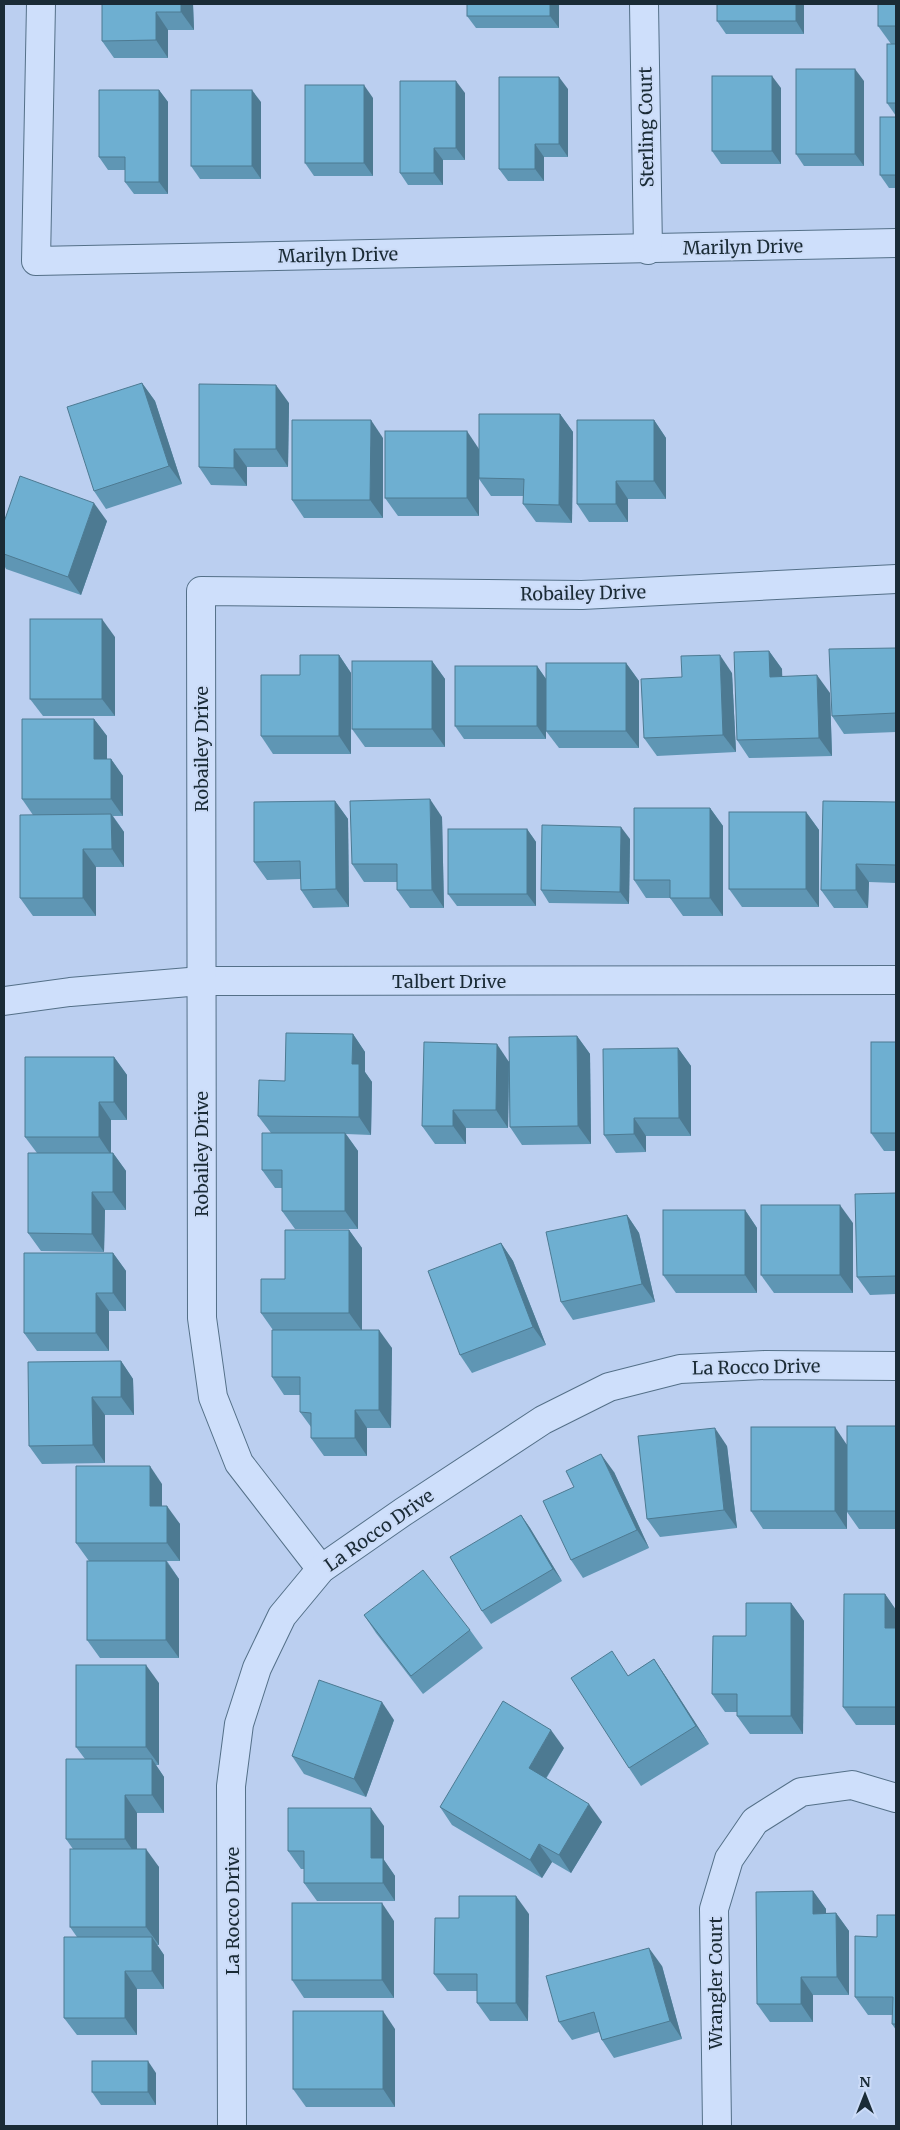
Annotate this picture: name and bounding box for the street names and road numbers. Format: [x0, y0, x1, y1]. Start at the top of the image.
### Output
street label: Sterling Court [633, 66, 659, 188]
street label: Marilyn Drive [683, 234, 803, 260]
street label: Marilyn Drive [278, 242, 398, 268]
street label: Robailey Drive [520, 580, 646, 606]
street label: Robailey Drive [190, 686, 213, 812]
street label: Talbert Drive [392, 970, 506, 993]
street label: Robailey Drive [190, 1091, 213, 1217]
street label: La Rocco Drive [692, 1354, 820, 1380]
street label: La Rocco Drive [320, 1484, 438, 1576]
street label: La Rocco Drive [221, 1847, 244, 1975]
street label: Wrangler Court [704, 1916, 727, 2051]

